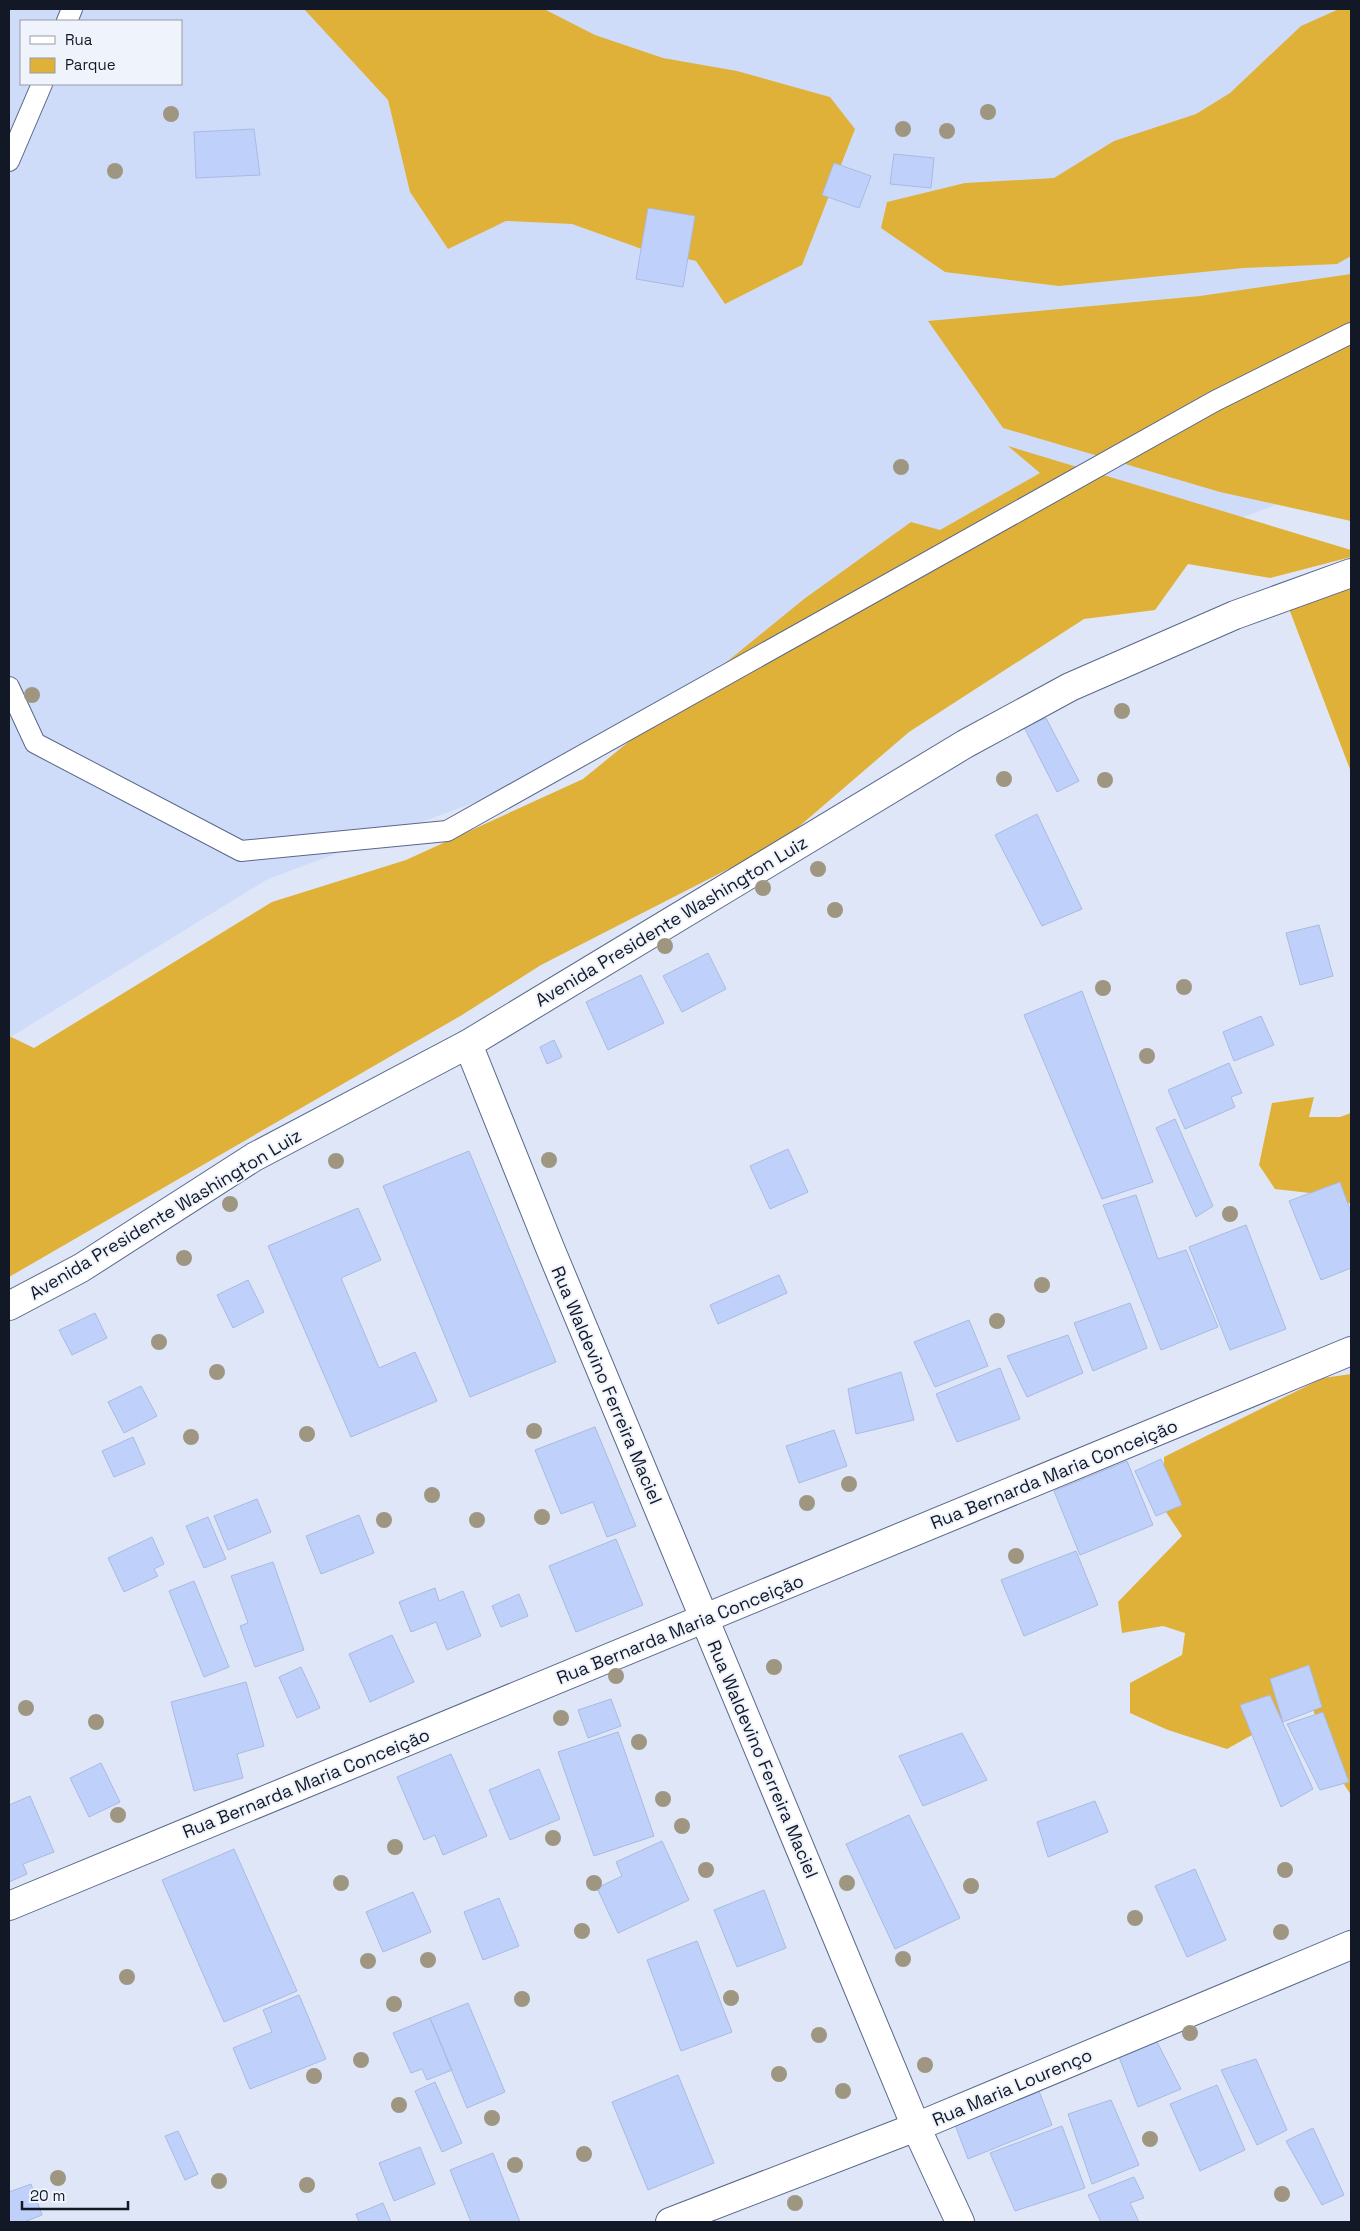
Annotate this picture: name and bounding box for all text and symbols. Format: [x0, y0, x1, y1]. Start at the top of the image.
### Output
legend [20, 20, 182, 85]
text: Rua [65, 30, 93, 49]
text: Parque [65, 55, 116, 74]
street label: Avenida Presidente Washington Luiz [531, 830, 811, 1012]
street label: Avenida Presidente Washington Luiz [25, 1123, 305, 1305]
street label: Rua Waldevino Ferreira Maciel [546, 1263, 668, 1507]
street label: Rua Bernarda Maria Conceição [927, 1414, 1181, 1534]
street label: Rua Bernarda Maria Conceição [553, 1569, 807, 1689]
street label: Rua Waldevino Ferreira Maciel [702, 1637, 824, 1881]
street label: Rua Bernarda Maria Conceição [179, 1723, 433, 1843]
street label: Rua Maria Lourenço [929, 2043, 1095, 2131]
scale bar [22, 2178, 129, 2210]
text: 20 m [30, 2186, 65, 2205]

